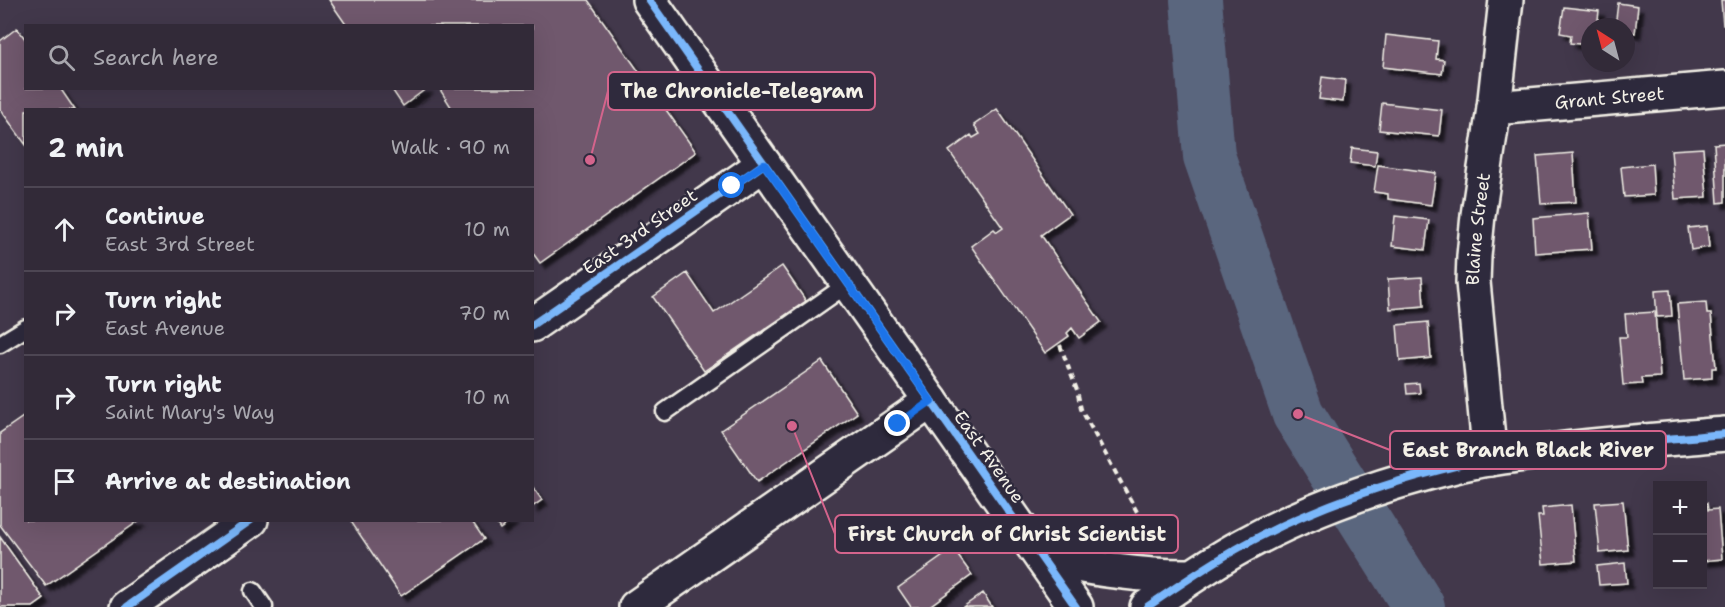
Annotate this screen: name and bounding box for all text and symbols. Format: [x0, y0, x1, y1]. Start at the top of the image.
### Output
north arrow [1581, 18, 1635, 72]
search box [24, 24, 534, 90]
icon: search [45, 41, 78, 74]
text: Search here [93, 43, 219, 72]
callout: The Chronicle-Telegram [608, 72, 875, 110]
text: The Chronicle-Telegram [620, 78, 864, 104]
street label: Grant Street [1554, 81, 1666, 115]
text: 2 min [48, 130, 124, 165]
text: Walk · 90 m [391, 134, 510, 160]
street label: Blaine Street [1461, 171, 1496, 286]
route start [718, 172, 744, 198]
street label: East 3rd Street [578, 183, 702, 281]
text: Continue [105, 202, 205, 231]
icon: ahead [48, 213, 81, 246]
text: 10 m [464, 216, 510, 242]
text: East 3rd Street [105, 231, 255, 257]
text: Turn right [105, 286, 222, 315]
icon: right [48, 297, 81, 330]
text: 70 m [458, 300, 510, 326]
text: East Avenue [105, 315, 225, 341]
text: Turn right [105, 370, 222, 399]
icon: right [48, 381, 81, 414]
text: 10 m [464, 384, 510, 410]
text: Saint Mary's Way [105, 399, 275, 425]
street label: East Avenue [948, 406, 1030, 508]
route end [884, 410, 910, 436]
callout: East Branch Black River [1390, 431, 1666, 469]
text: East Branch Black River [1402, 437, 1654, 463]
icon: arrive [48, 465, 81, 498]
text: Arrive at destination [105, 467, 351, 496]
map controls [1653, 481, 1707, 589]
button: + [1653, 481, 1707, 535]
callout: First Church of Christ Scientist [835, 515, 1178, 553]
text: First Church of Christ Scientist [848, 521, 1167, 547]
button: − [1653, 535, 1707, 589]

